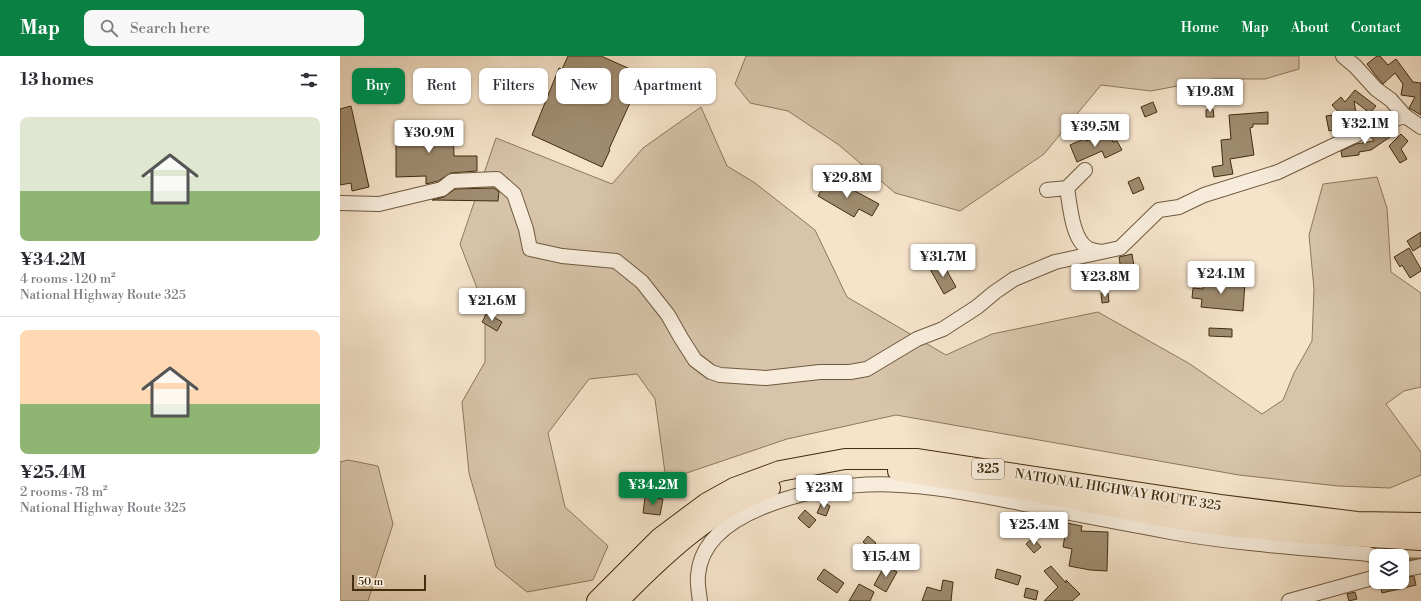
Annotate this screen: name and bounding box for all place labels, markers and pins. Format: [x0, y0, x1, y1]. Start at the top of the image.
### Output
pin: ¥19.8M [1177, 79, 1243, 113]
pin: ¥32.1M [1332, 111, 1398, 145]
pin: ¥39.5M [1062, 114, 1128, 148]
pin: ¥30.9M [396, 120, 462, 154]
pin: ¥29.8M [814, 165, 880, 199]
pin: ¥31.7M [910, 244, 976, 278]
pin: ¥24.1M [1188, 261, 1254, 295]
pin: ¥23.8M [1072, 264, 1138, 298]
pin: ¥21.6M [459, 288, 525, 322]
pin: ¥34.2M [620, 472, 686, 506]
pin: ¥23M [800, 475, 848, 509]
pin: ¥25.4M [1001, 512, 1067, 546]
pin: ¥15.4M [853, 544, 919, 578]

